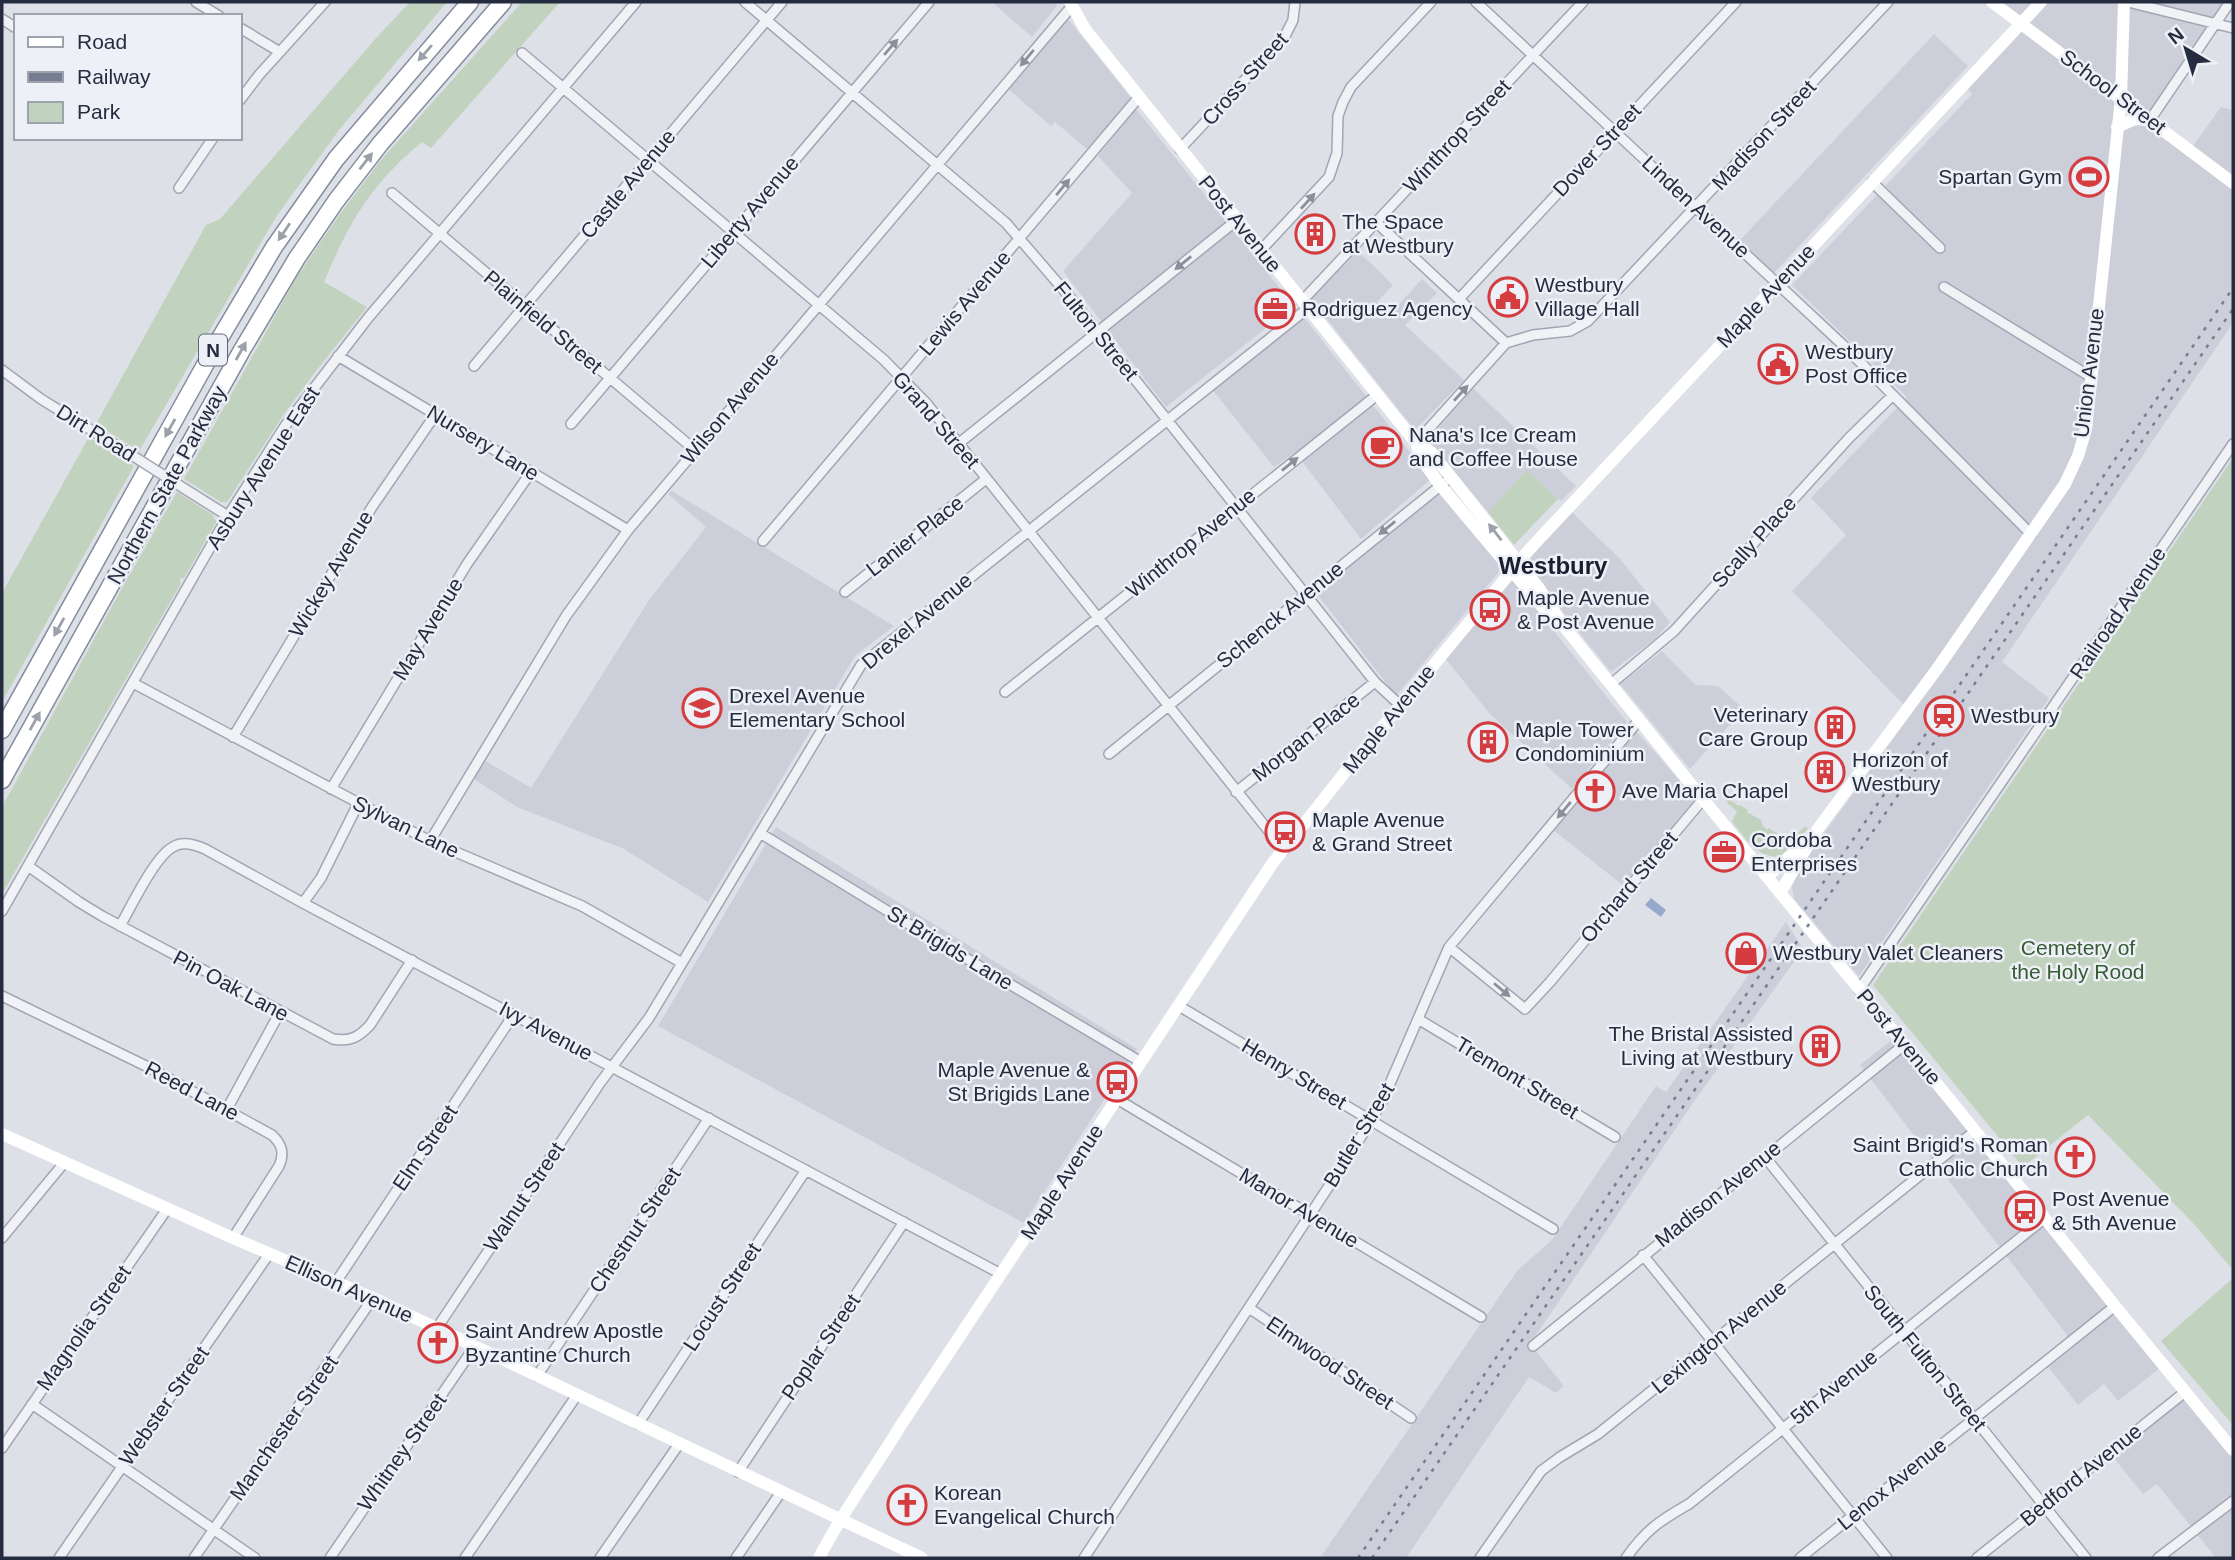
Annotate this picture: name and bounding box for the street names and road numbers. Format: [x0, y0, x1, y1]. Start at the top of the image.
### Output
street label: Cross Street [1197, 27, 1292, 130]
street label: School Street [2056, 44, 2171, 139]
street label: Winthrop Street [1398, 74, 1515, 197]
street label: Madison Street [1707, 75, 1820, 194]
street label: Dover Street [1548, 99, 1645, 201]
street label: Castle Avenue [575, 125, 680, 243]
street label: Liberty Avenue [696, 151, 803, 272]
street label: Linden Avenue [1638, 151, 1755, 262]
street label: Post Avenue [1194, 171, 1286, 277]
street label: Maple Avenue [1712, 239, 1819, 352]
street label: Lewis Avenue [914, 246, 1015, 360]
street label: Plainfield Street [480, 266, 607, 378]
street label: Fulton Street [1050, 277, 1143, 385]
street label: Union Avenue [2069, 307, 2108, 439]
road number: N [199, 334, 227, 366]
street label: Wilson Avenue [676, 347, 783, 468]
street label: Grand Street [888, 367, 985, 473]
street label: Northern State Parkway [102, 381, 231, 588]
street label: Asbury Avenue East [202, 382, 324, 553]
street label: Dirt Road [53, 399, 140, 466]
street label: Nursery Lane [423, 400, 543, 485]
street label: Winthrop Avenue [1121, 483, 1260, 602]
street label: Lanier Place [862, 491, 968, 581]
street label: Scally Place [1707, 491, 1800, 592]
street label: Wickey Avenue [284, 506, 377, 641]
street label: Railroad Avenue [2065, 543, 2170, 683]
street label: Schenck Avenue [1212, 557, 1348, 673]
street label: Drexel Avenue [857, 568, 976, 673]
street label: May Avenue [388, 573, 467, 684]
street label: Maple Avenue [1338, 660, 1439, 777]
street label: Morgan Place [1248, 688, 1364, 786]
street label: Sylvan Lane [349, 791, 463, 862]
street label: Orchard Street [1576, 826, 1682, 947]
street label: St Brigids Lane [883, 901, 1017, 994]
street label: Pin Oak Lane [170, 946, 293, 1026]
street label: Post Avenue [1853, 984, 1946, 1089]
street label: Ivy Avenue [496, 996, 597, 1065]
street label: Tremont Street [1452, 1032, 1583, 1123]
street label: Henry Street [1238, 1033, 1351, 1114]
street label: Reed Lane [141, 1056, 243, 1125]
street label: Butler Street [1319, 1079, 1399, 1191]
street label: Elm Street [388, 1101, 462, 1195]
street label: Maple Avenue [1016, 1120, 1107, 1244]
street label: Madison Avenue [1650, 1136, 1785, 1251]
street label: Walnut Street [479, 1138, 569, 1256]
street label: Chestnut Street [584, 1163, 685, 1297]
street label: Manor Avenue [1235, 1163, 1363, 1252]
street label: Locust Street [678, 1238, 765, 1355]
street label: Ellison Avenue [282, 1250, 417, 1327]
street label: Magnolia Street [32, 1261, 135, 1395]
street label: Lexington Avenue [1647, 1275, 1791, 1398]
street label: South Fulton Street [1860, 1280, 1991, 1435]
street label: Poplar Street [777, 1289, 864, 1404]
street label: Elmwood Street [1262, 1312, 1398, 1414]
street label: Webster Street [114, 1342, 213, 1470]
street label: 5th Avenue [1786, 1345, 1882, 1428]
street label: Manchester Street [225, 1351, 342, 1505]
street label: Whitney Street [353, 1389, 451, 1515]
street label: Bedford Avenue [2016, 1419, 2146, 1530]
street label: Lenox Avenue [1833, 1433, 1951, 1534]

